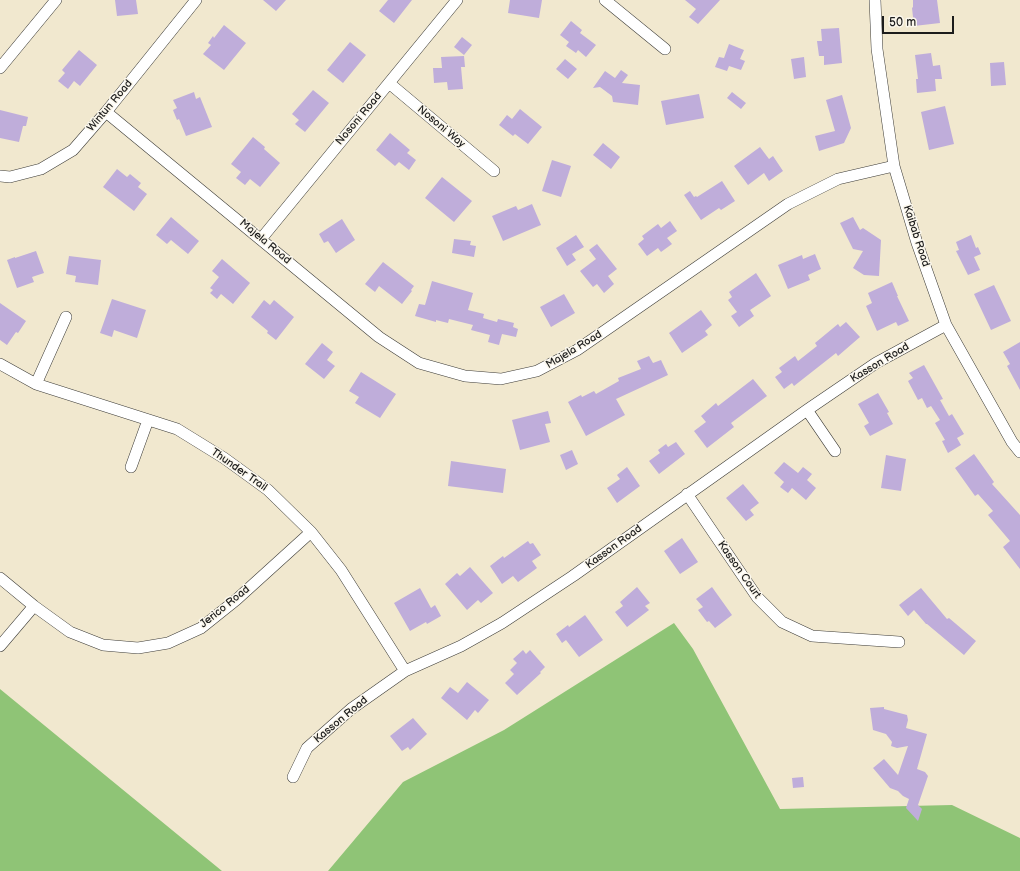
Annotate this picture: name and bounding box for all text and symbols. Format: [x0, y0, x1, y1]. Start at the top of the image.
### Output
scale bar [884, 8, 956, 34]
text: 50 m [889, 15, 916, 30]
street label: Wintun Road [85, 77, 135, 135]
street label: Nosoni Road [333, 90, 385, 148]
street label: Nosoni Way [414, 103, 468, 151]
street label: Kaibab Road [900, 204, 932, 268]
street label: Majela Road [237, 217, 293, 267]
street label: Majela Road [544, 328, 604, 372]
street label: Kasson Road [848, 340, 912, 386]
street label: Thunder Trail [208, 446, 270, 494]
street label: Kasson Road [583, 522, 645, 572]
street label: Kasson Court [714, 539, 764, 601]
street label: Jerico Road [197, 583, 253, 631]
street label: Kasson Road [311, 694, 371, 746]

